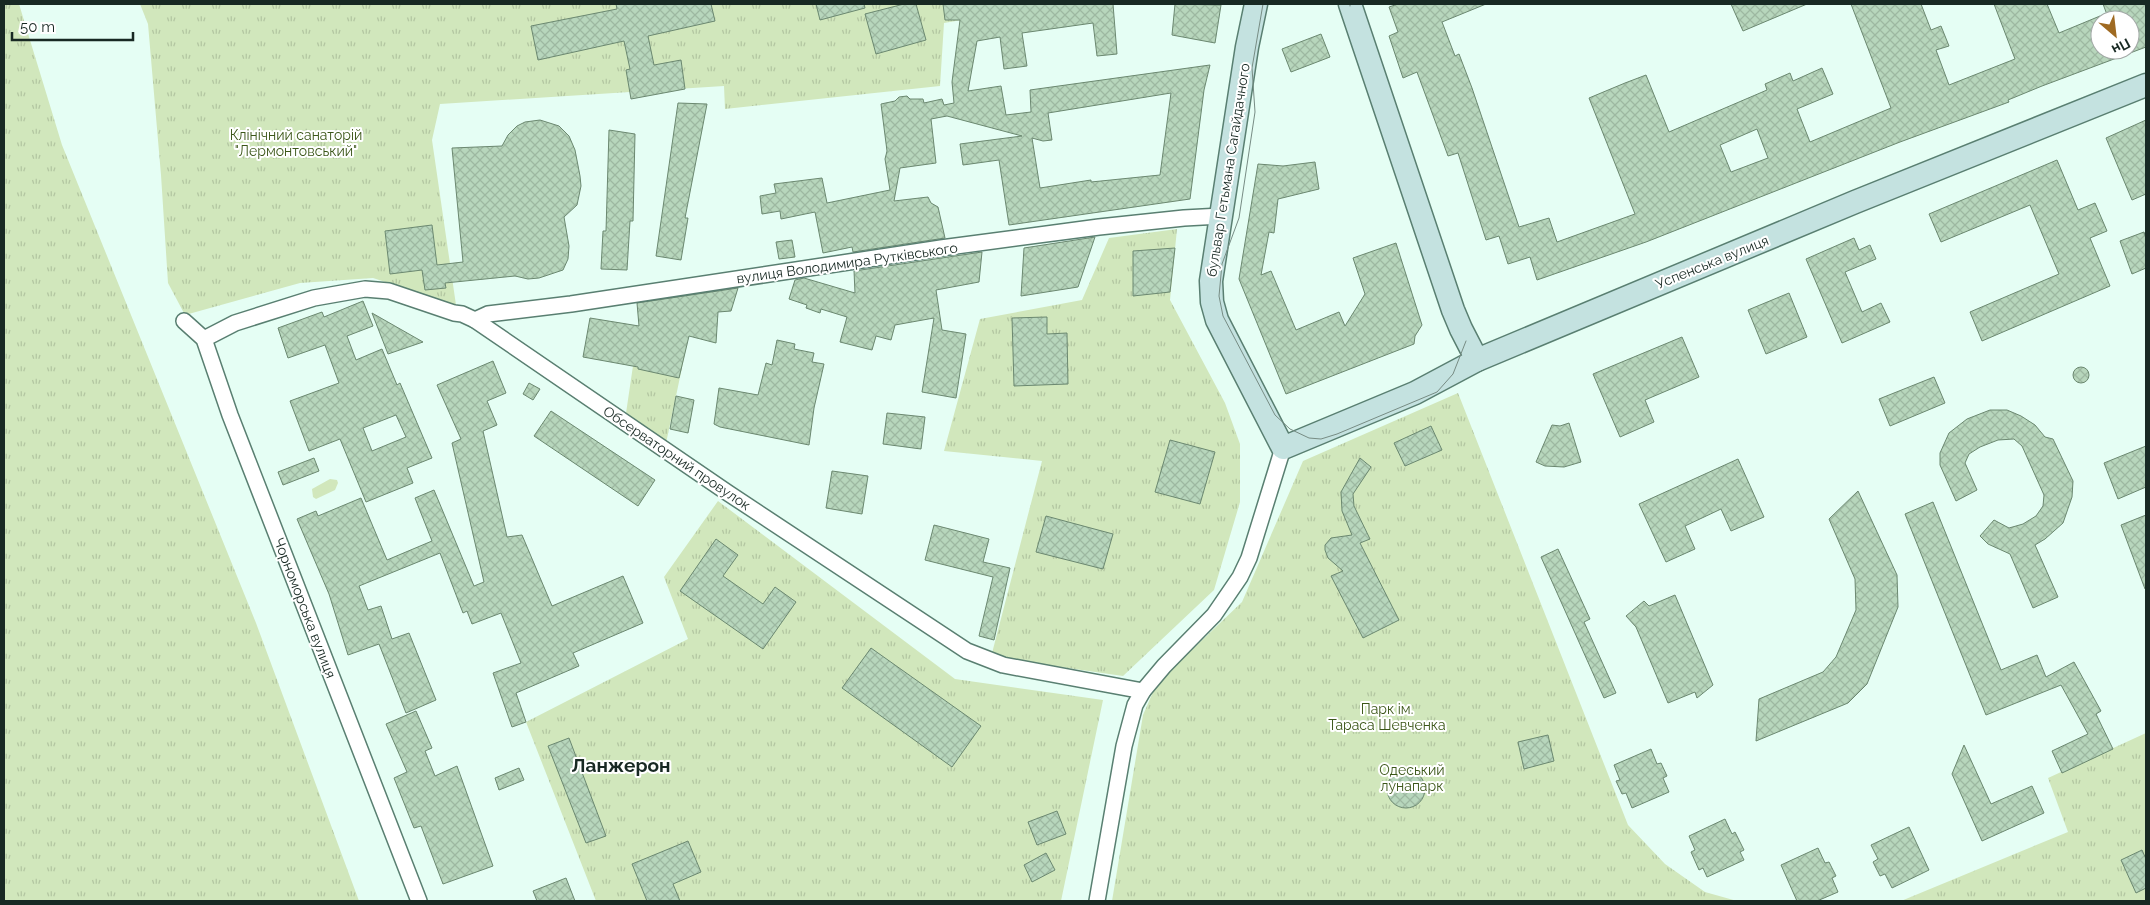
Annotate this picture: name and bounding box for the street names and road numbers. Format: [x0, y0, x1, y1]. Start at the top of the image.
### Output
street label: бульвар Гетьмана Сагайдачного [1203, 62, 1253, 278]
street label: Успенська вулиця [1653, 232, 1771, 292]
street label: вулиця Володимира Рутківського [735, 240, 959, 286]
street label: Обсерваторний провулок [600, 403, 754, 513]
street label: Чорноморська вулиця [271, 536, 339, 680]

